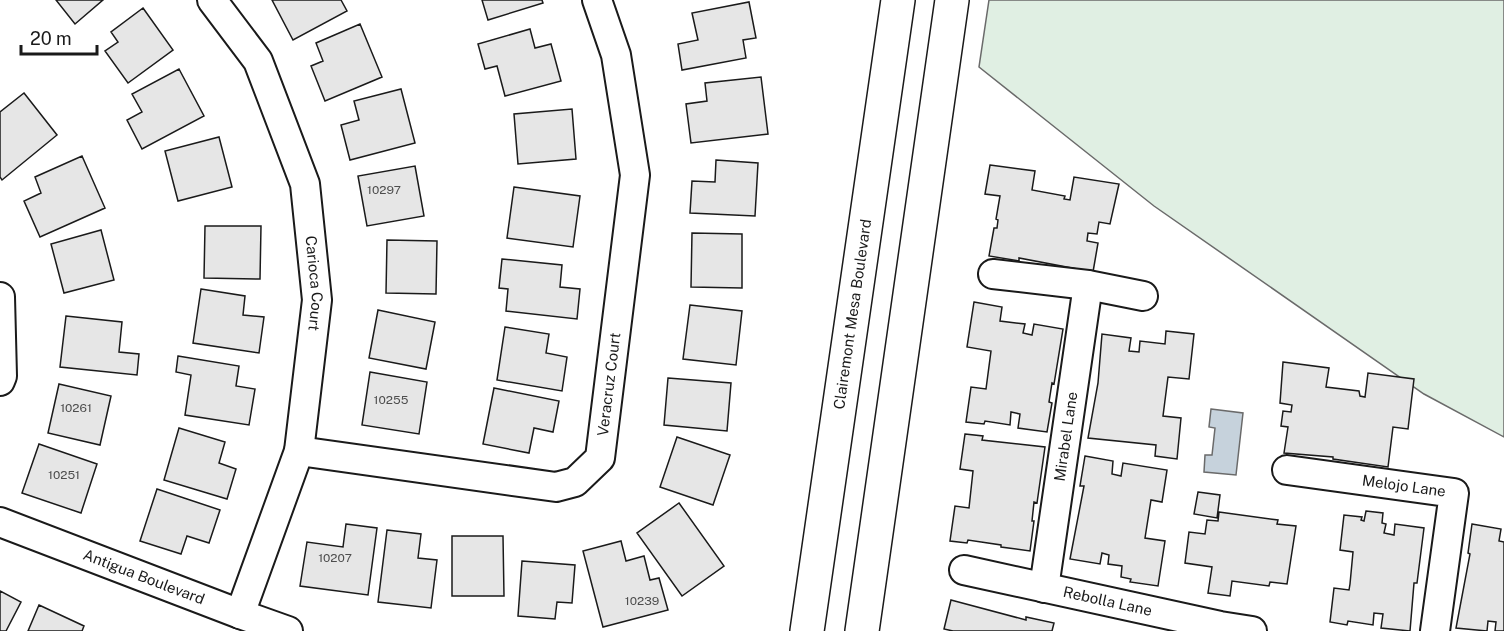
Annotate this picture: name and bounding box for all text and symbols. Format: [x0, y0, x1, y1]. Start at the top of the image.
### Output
scale bar [21, 18, 98, 56]
text: 20 m [30, 28, 72, 49]
house number: 10297 [367, 183, 401, 197]
street label: Clairemont Mesa Boulevard [830, 218, 874, 410]
street label: Carioca Court [302, 235, 326, 332]
street label: Veracruz Court [594, 331, 623, 437]
street label: Mirabel Lane [1051, 390, 1080, 483]
house number: 10255 [374, 393, 409, 407]
house number: 10261 [60, 401, 92, 415]
house number: 10251 [48, 468, 80, 482]
street label: Melojo Lane [1361, 471, 1447, 500]
street label: Antigua Boulevard [81, 546, 207, 608]
house number: 10207 [318, 551, 352, 565]
street label: Rebolla Lane [1062, 583, 1154, 619]
house number: 10239 [625, 594, 659, 608]

